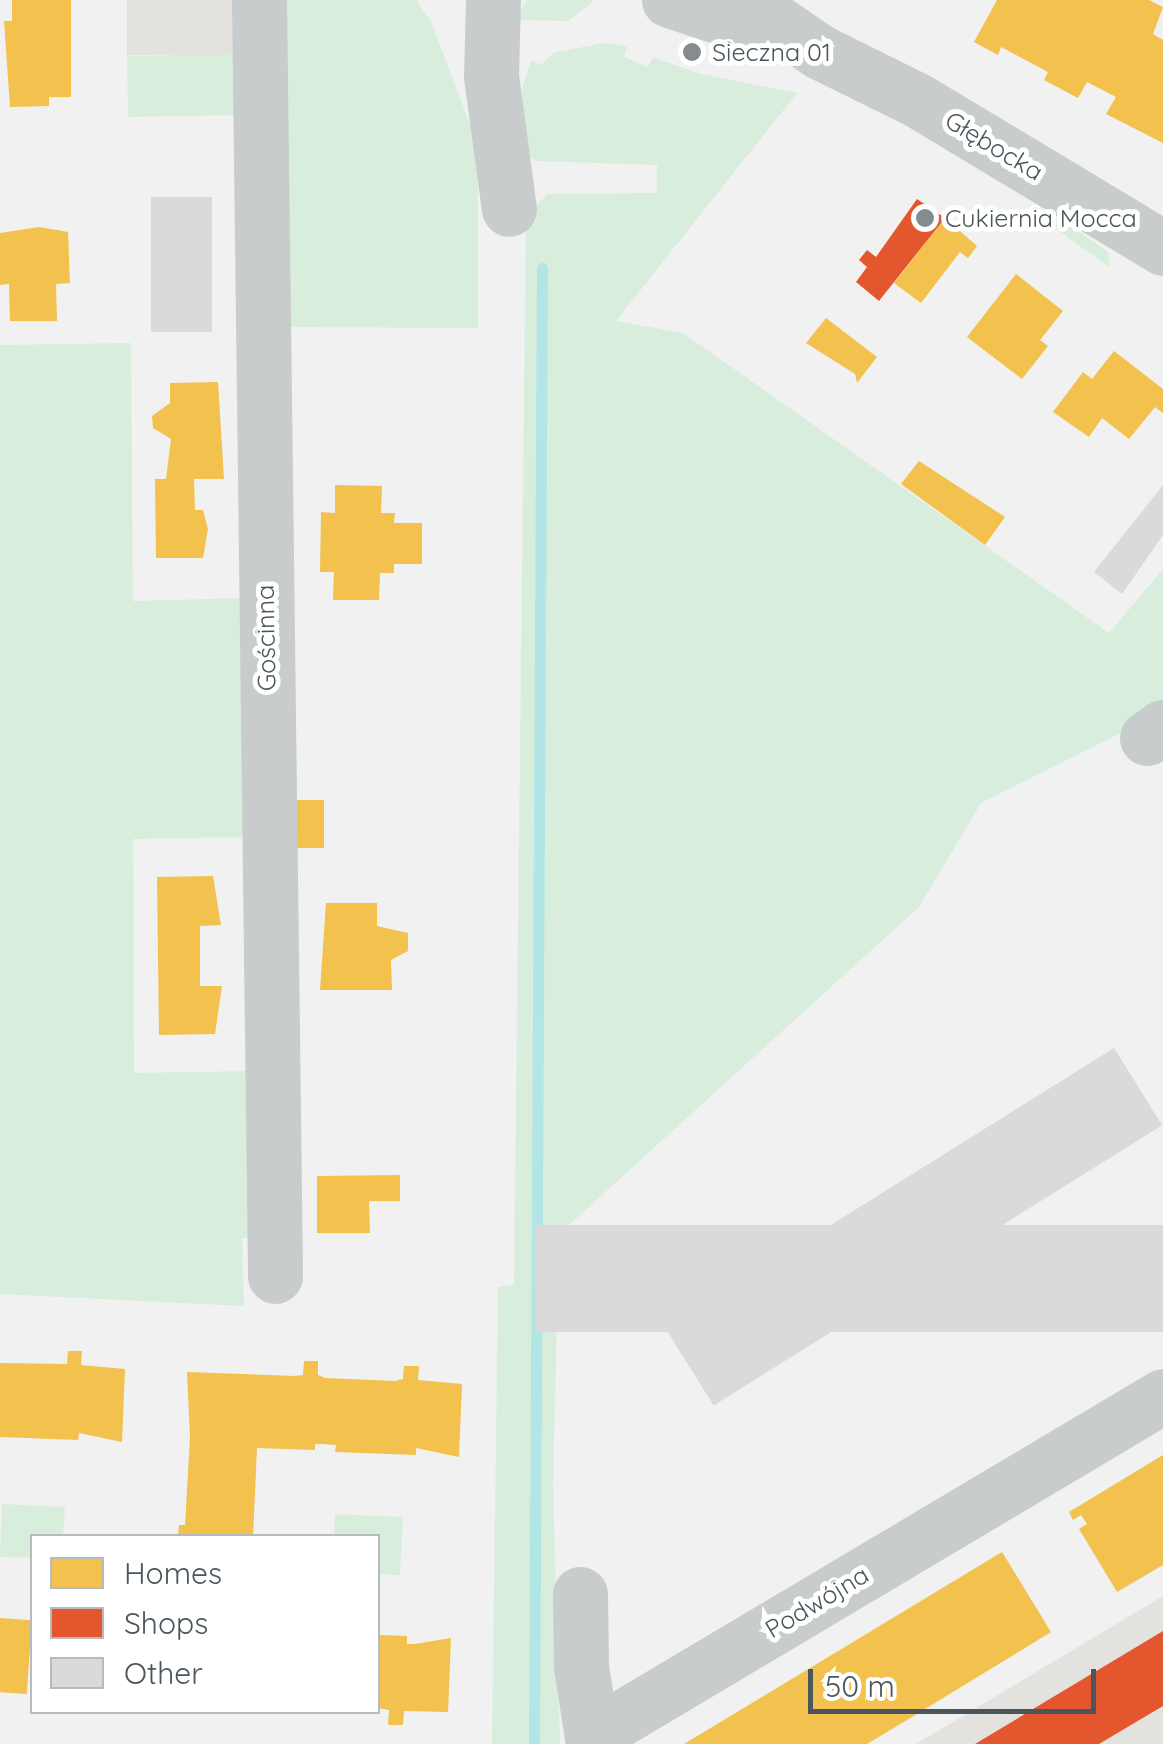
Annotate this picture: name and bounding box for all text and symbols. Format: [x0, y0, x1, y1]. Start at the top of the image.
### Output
place label: Sieczna 01 [712, 37, 831, 67]
marker: Sieczna 01 [681, 41, 703, 63]
street label: Głębocka [940, 105, 1048, 187]
place label: Cukiernia Mocca [945, 203, 1137, 233]
marker: Cukiernia Mocca [914, 207, 936, 229]
street label: Gościnna [250, 584, 282, 692]
legend [30, 1534, 380, 1714]
text: Homes [124, 1554, 222, 1592]
street label: Podwójna [760, 1559, 874, 1645]
text: Shops [124, 1604, 208, 1642]
scale bar [813, 1649, 1100, 1711]
text: Other [124, 1654, 203, 1692]
text: 50 m [825, 1667, 895, 1705]

